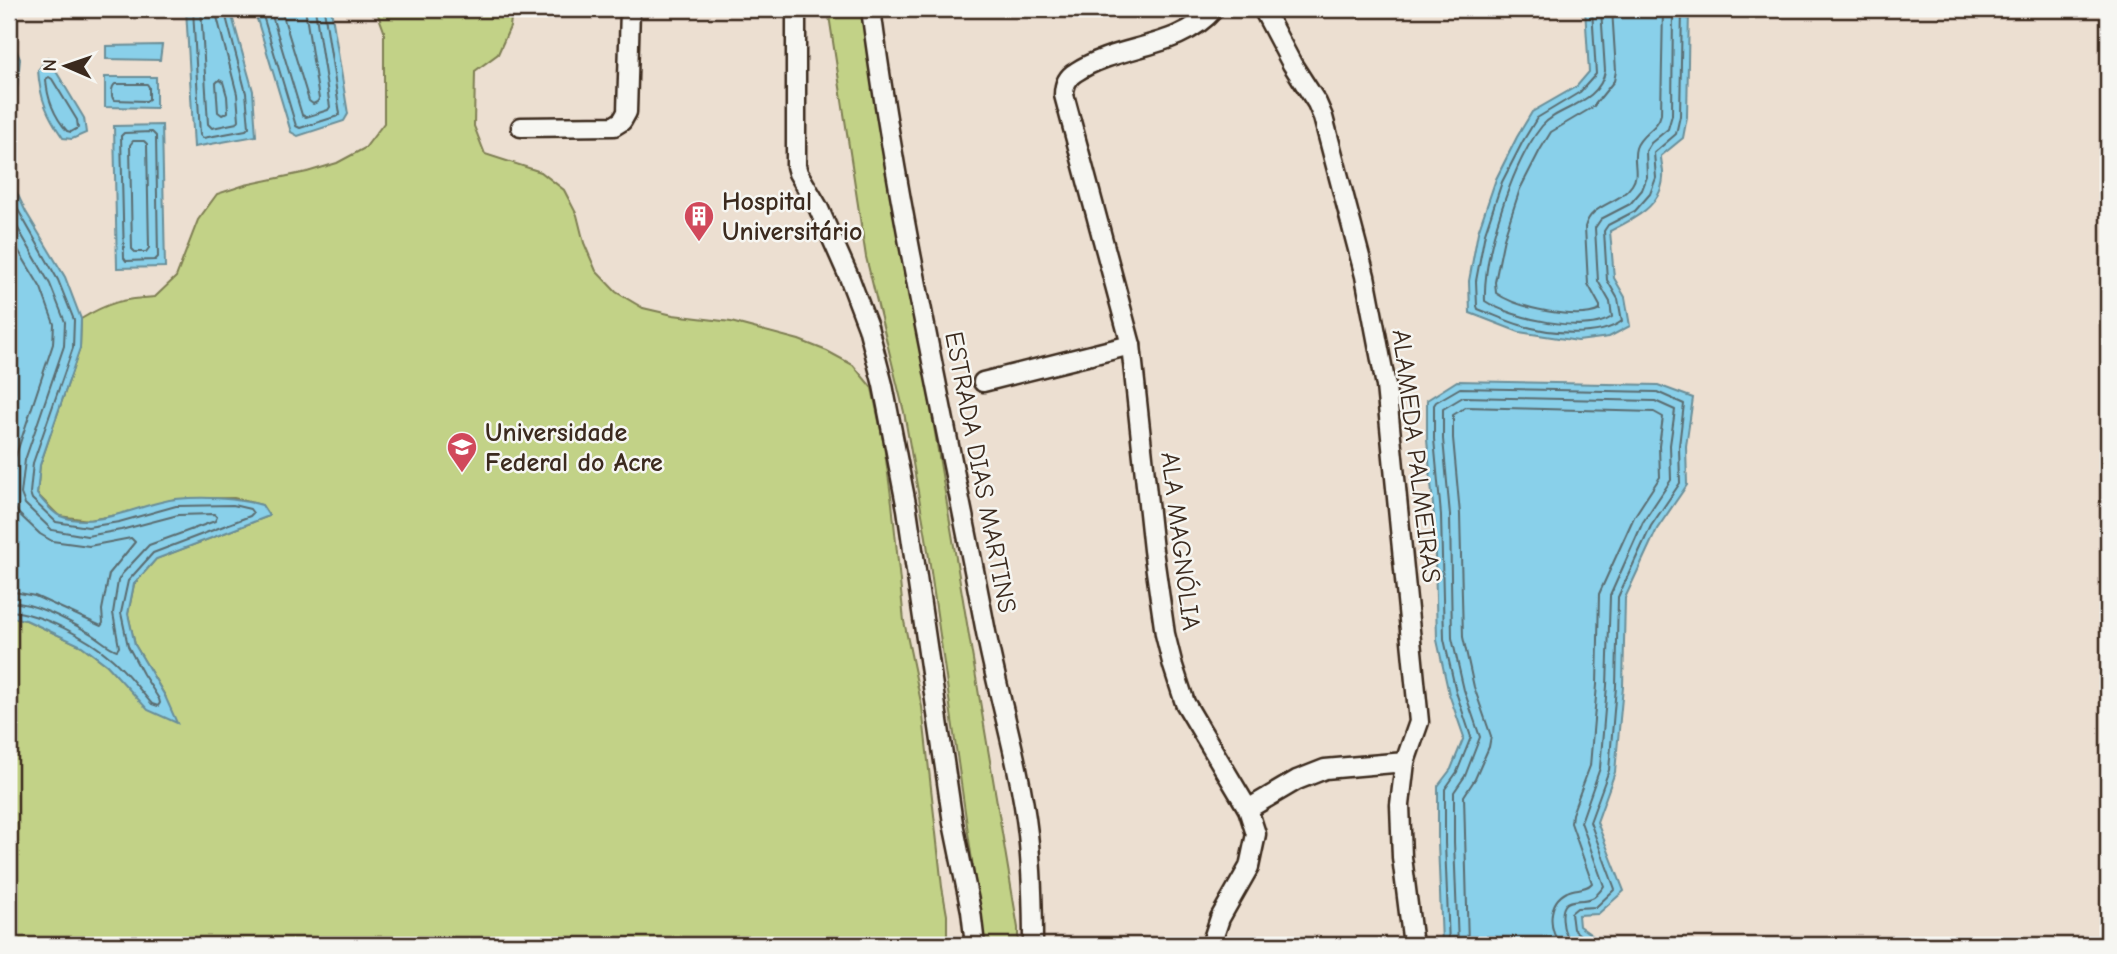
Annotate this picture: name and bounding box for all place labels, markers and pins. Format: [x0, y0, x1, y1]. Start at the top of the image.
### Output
place label: Hospital Universitário [722, 187, 862, 247]
building icon: Hospital Universitário [682, 199, 716, 243]
place label: Universidade Federal do Acre [485, 418, 663, 478]
school or university icon: Universidade Federal do Acre [445, 430, 479, 474]

